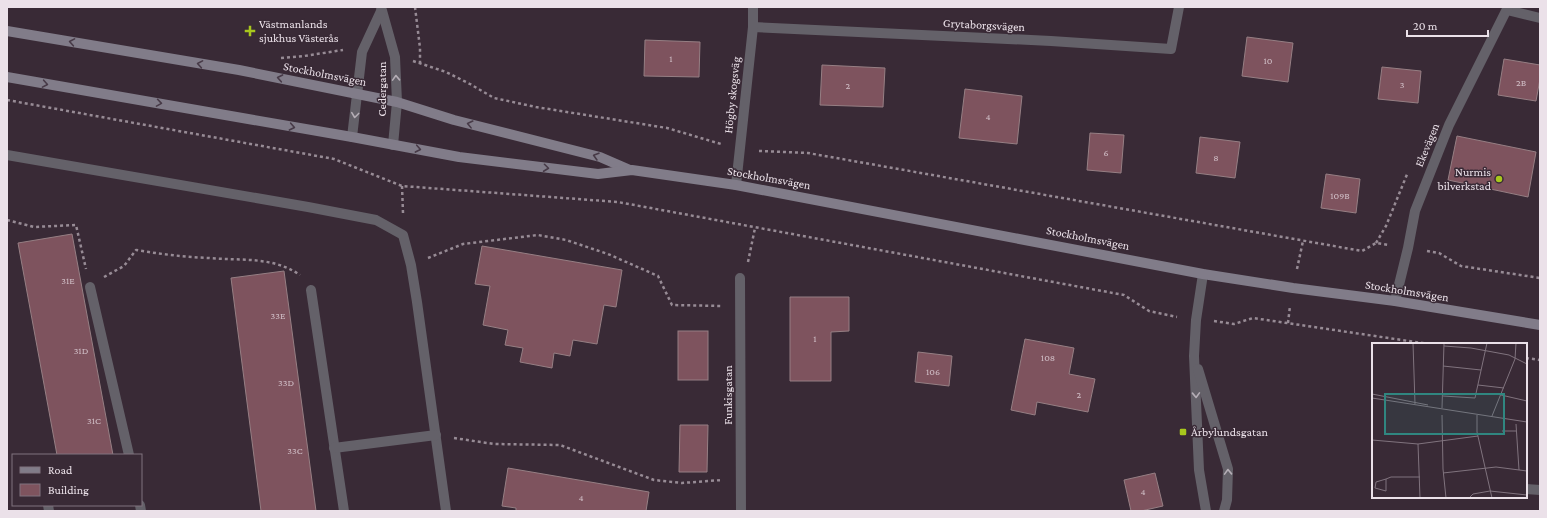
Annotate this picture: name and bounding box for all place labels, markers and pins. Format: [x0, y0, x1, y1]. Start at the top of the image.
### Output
place label: Västmanlands sjukhus Västerås [259, 17, 339, 45]
marker: Västmanlands sjukhus Västerås [244, 25, 256, 37]
place label: Nurmis bilverkstad [1437, 165, 1492, 193]
marker: Nurmis bilverkstad [1494, 174, 1504, 184]
place label: Årbylundsgatan [1191, 425, 1268, 439]
marker: Årbylundsgatan [1178, 427, 1188, 437]

